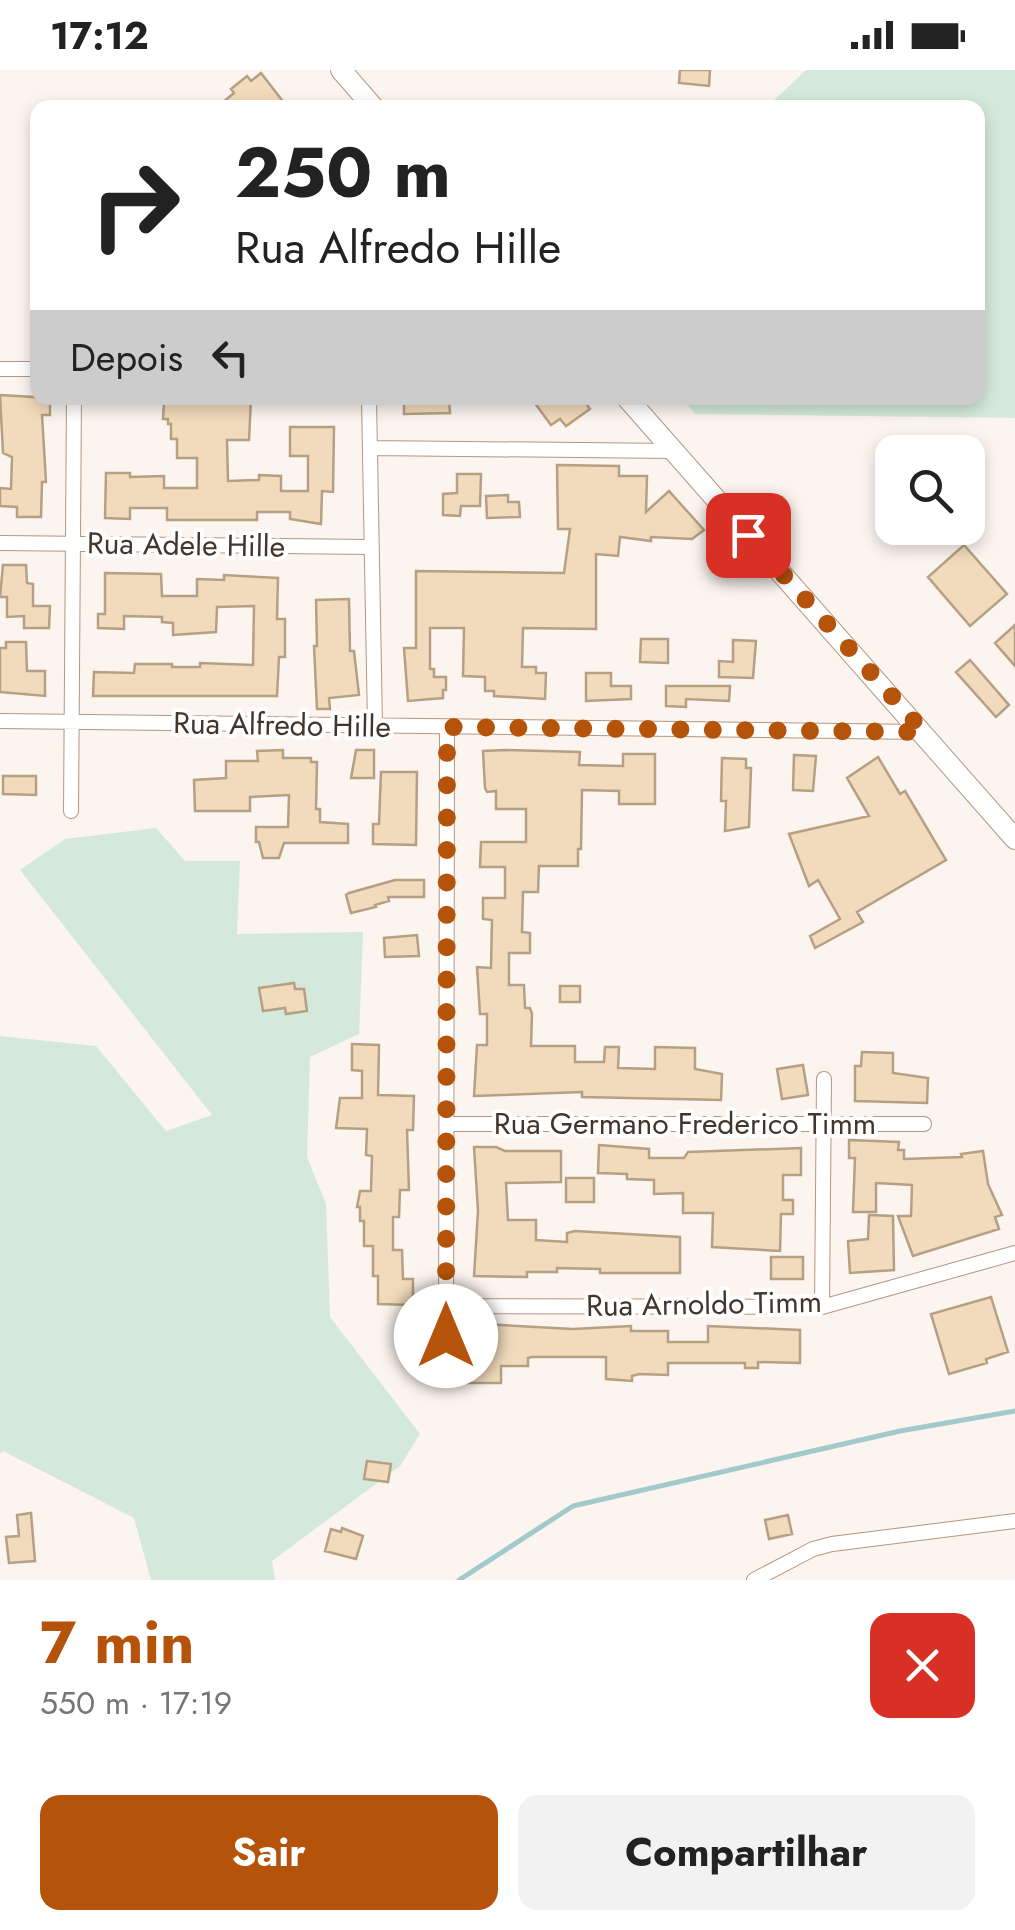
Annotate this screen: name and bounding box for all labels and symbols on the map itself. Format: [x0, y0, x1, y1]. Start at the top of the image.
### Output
pin [706, 493, 791, 578]
street label: Rua Adele Hille [87, 521, 285, 568]
street label: Rua Alfredo Hille [173, 701, 391, 748]
street label: Rua Germano Frederico Timm [494, 1102, 876, 1145]
street label: Rua Arnoldo Timm [586, 1280, 822, 1327]
position arrow [394, 1284, 498, 1388]

